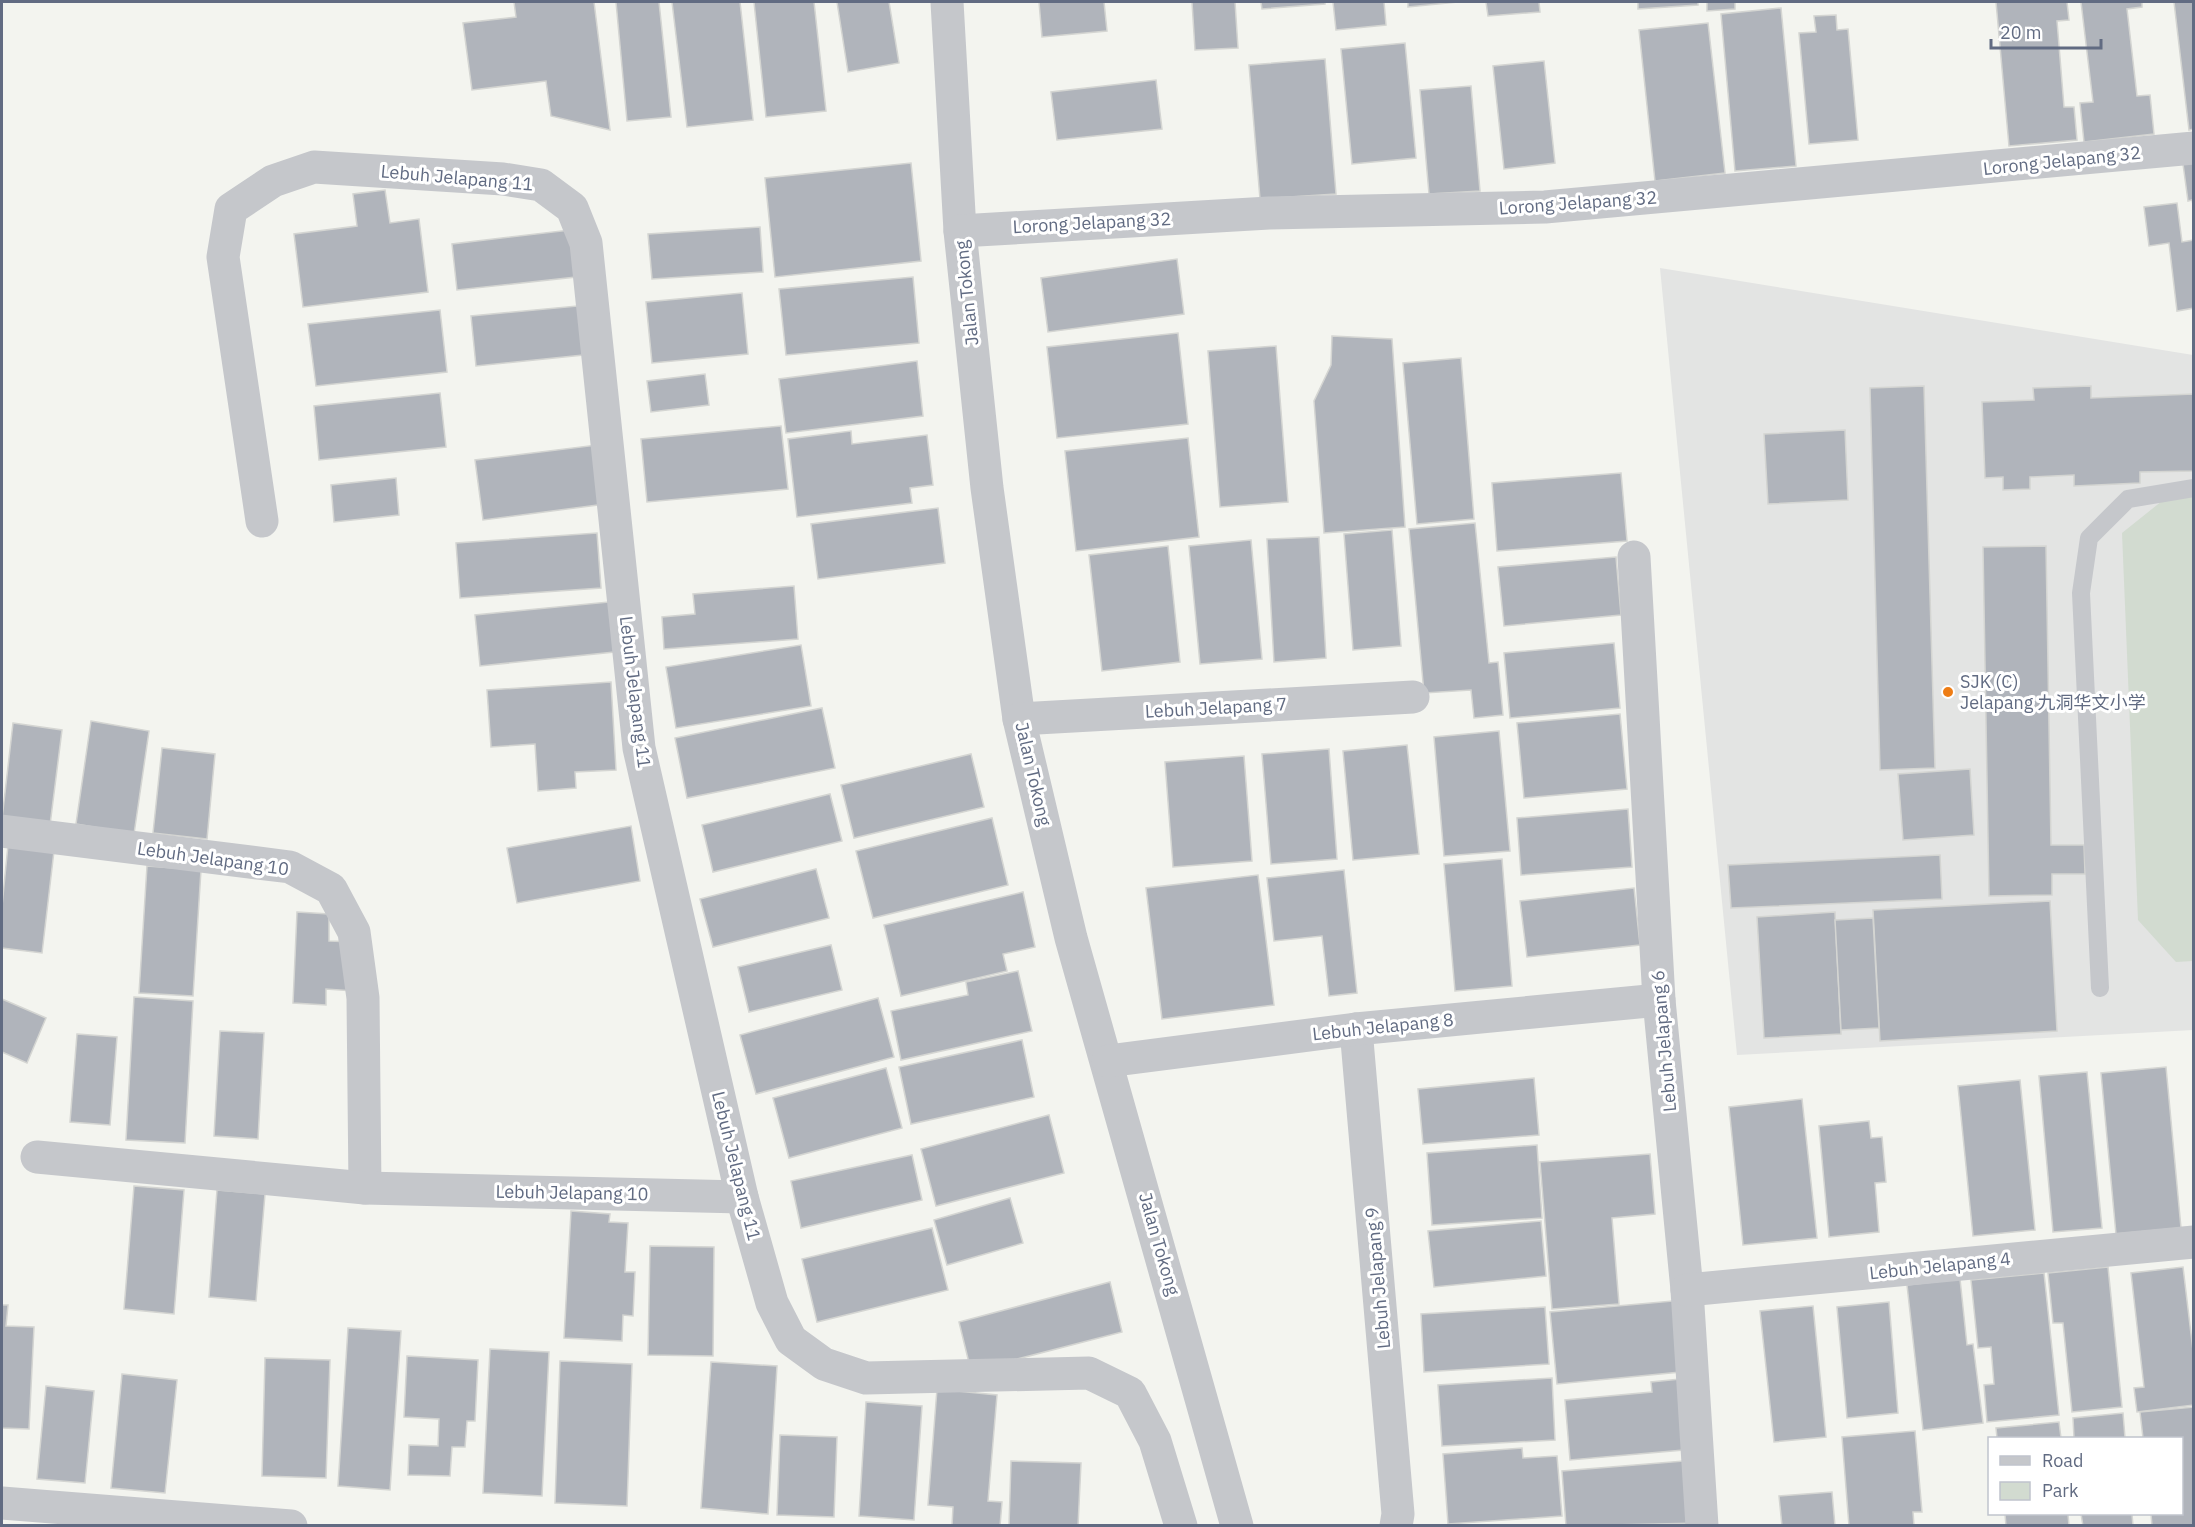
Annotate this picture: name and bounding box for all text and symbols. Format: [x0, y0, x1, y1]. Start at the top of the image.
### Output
scale bar [1991, 12, 2100, 50]
text: 20 m [2000, 21, 2042, 44]
street label: Lorong Jelapang 32 [1982, 141, 2142, 180]
street label: Lebuh Jelapang 11 [380, 159, 534, 196]
street label: Lorong Jelapang 32 [1498, 185, 1658, 220]
street label: Lorong Jelapang 32 [1012, 207, 1172, 238]
street label: Jalan Tokong [949, 239, 983, 347]
street label: Lebuh Jelapang 11 [615, 615, 656, 769]
place label: SJK (C) Jelapang 九洞华文小学 [1960, 670, 2146, 714]
marker: SJK (C) Jelapang 九洞华文小学 [1941, 685, 1955, 699]
street label: Lebuh Jelapang 7 [1144, 692, 1288, 723]
street label: Jalan Tokong [1010, 720, 1057, 829]
street label: Lebuh Jelapang 10 [136, 836, 290, 881]
street label: Lebuh Jelapang 6 [1646, 969, 1681, 1113]
street label: Lebuh Jelapang 8 [1311, 1008, 1455, 1045]
street label: Lebuh Jelapang 11 [707, 1089, 766, 1243]
street label: Lebuh Jelapang 10 [495, 1180, 649, 1205]
street label: Jalan Tokong [1134, 1190, 1185, 1298]
street label: Lebuh Jelapang 9 [1360, 1206, 1395, 1350]
street label: Lebuh Jelapang 4 [1868, 1247, 2012, 1284]
legend [1988, 1437, 2183, 1515]
text: Road [2042, 1449, 2083, 1472]
text: Park [2042, 1479, 2079, 1502]

